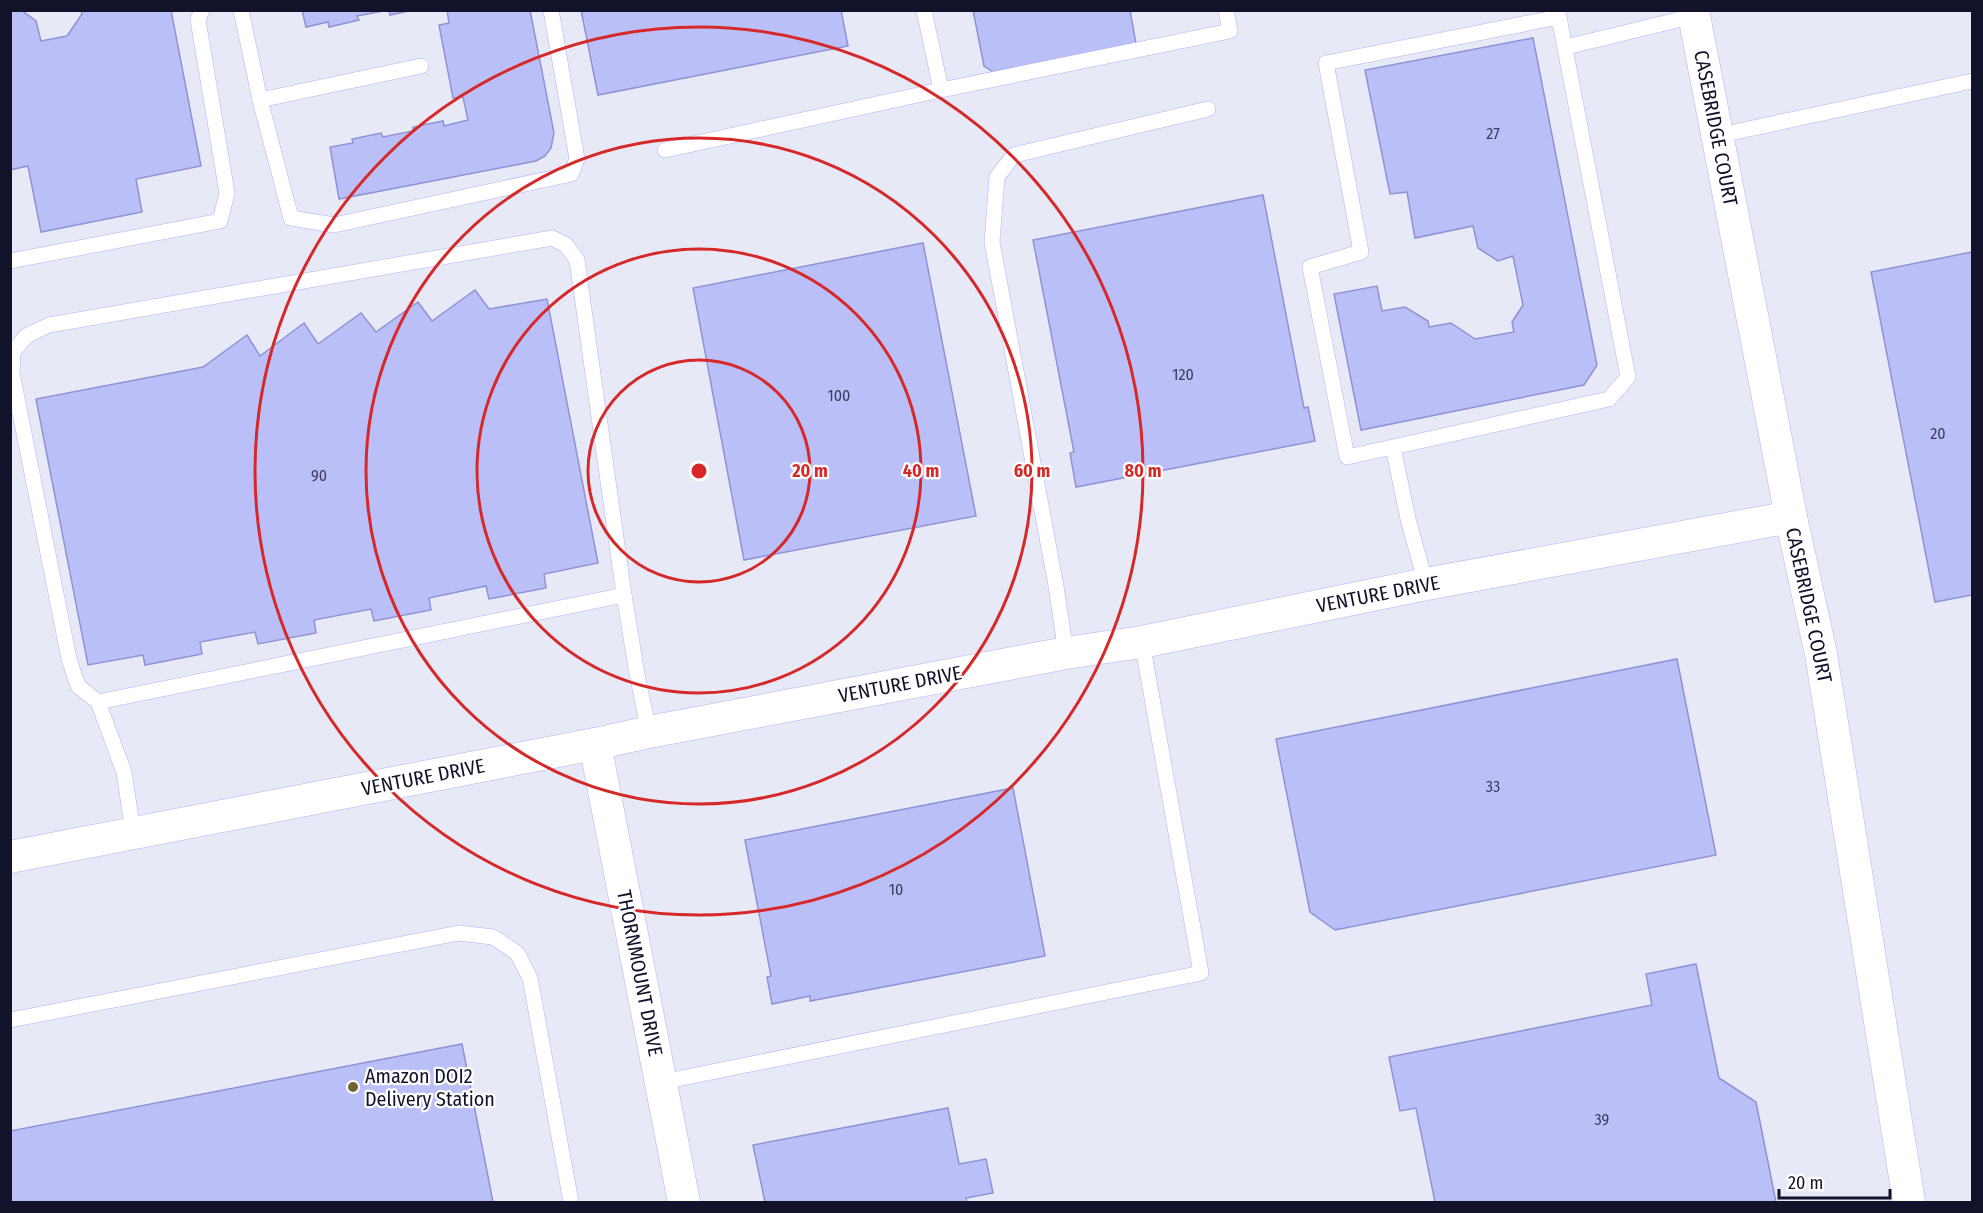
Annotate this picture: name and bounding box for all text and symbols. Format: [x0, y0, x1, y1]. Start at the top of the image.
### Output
street label: CASEBRIDGE COURT [1689, 48, 1743, 209]
house number: 27 [1486, 124, 1500, 143]
house number: 120 [1172, 365, 1194, 384]
house number: 100 [828, 386, 850, 405]
house number: 20 [1930, 424, 1946, 443]
text: 20 m [791, 460, 828, 482]
text: 40 m [903, 460, 939, 482]
text: 60 m [1014, 460, 1050, 482]
text: 80 m [1125, 460, 1161, 482]
centre of rings [689, 461, 709, 481]
house number: 90 [311, 466, 327, 485]
street label: CASEBRIDGE COURT [1781, 525, 1837, 686]
street label: VENTURE DRIVE [1314, 570, 1442, 618]
street label: VENTURE DRIVE [836, 660, 964, 708]
street label: VENTURE DRIVE [359, 753, 487, 801]
house number: 33 [1486, 777, 1500, 796]
house number: 10 [889, 880, 903, 899]
street label: THORNMOUNT DRIVE [612, 888, 668, 1058]
place label: Amazon DOI2 Delivery Station [365, 1064, 495, 1111]
marker: Amazon DOI2 Delivery Station [346, 1080, 360, 1094]
house number: 39 [1595, 1110, 1610, 1129]
scale bar [1779, 1162, 1890, 1200]
text: 20 m [1788, 1172, 1823, 1194]

